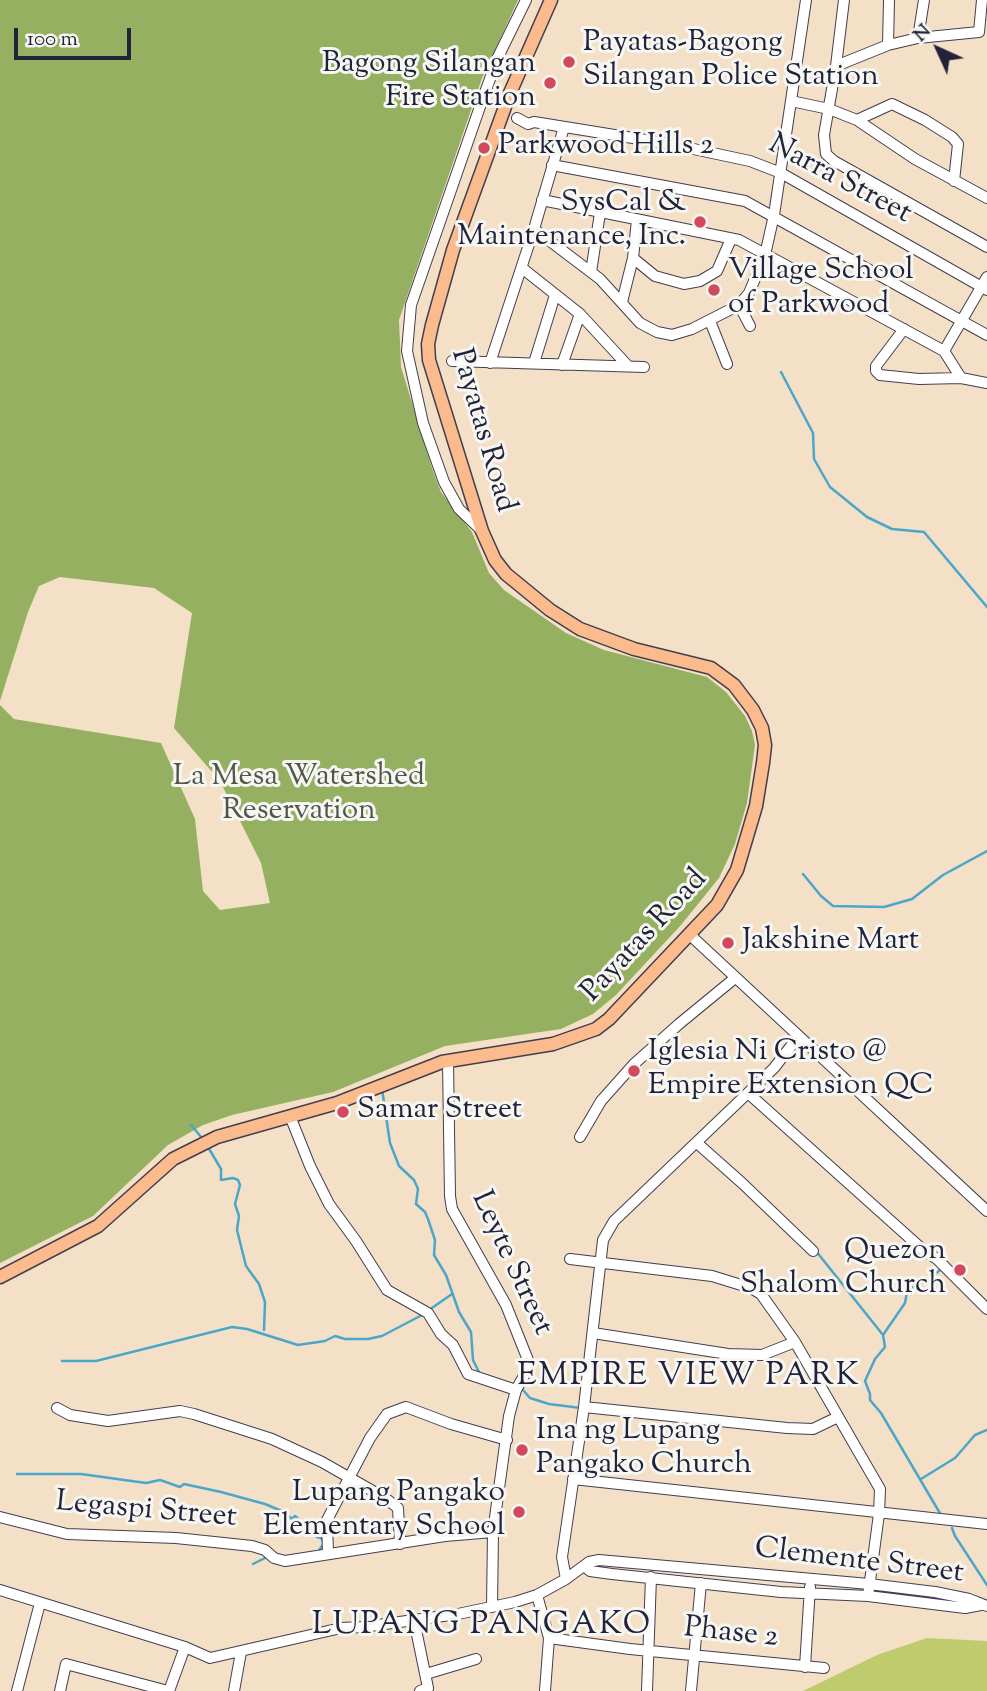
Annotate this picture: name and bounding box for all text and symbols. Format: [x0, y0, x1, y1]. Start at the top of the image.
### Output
scale bar [18, 14, 135, 58]
north arrow [903, 14, 973, 84]
text: N [908, 19, 938, 49]
text: 100 m [27, 25, 78, 55]
place label: Payatas-Bagong Silangan Police Station [583, 27, 879, 97]
place label: Bagong Silangan Fire Station [322, 48, 536, 118]
marker: Payatas-Bagong Silangan Police Station [561, 54, 577, 70]
marker: Bagong Silangan Fire Station [542, 75, 558, 91]
street label: Narra Street [761, 128, 917, 234]
place label: Parkwood Hills 2 [498, 130, 714, 166]
marker: Parkwood Hills 2 [476, 140, 492, 156]
place label: SysCal & Maintenance, Inc. [457, 187, 686, 258]
marker: SysCal & Maintenance, Inc. [692, 214, 708, 230]
place label: Village School of Parkwood [728, 255, 914, 326]
marker: Village School of Parkwood [706, 282, 722, 298]
street label: Payatas Road [441, 345, 521, 517]
park label: La Mesa Watershed Reservation [173, 761, 425, 832]
street label: Payatas Road [576, 863, 716, 1011]
place label: Jakshine Mart [742, 925, 919, 961]
marker: Jakshine Mart [720, 935, 736, 951]
place label: Iglesia Ni Cristo @ Empire Extension QC [648, 1036, 934, 1106]
marker: Iglesia Ni Cristo @ Empire Extension QC [626, 1063, 642, 1079]
place label: Samar Street [357, 1094, 522, 1130]
marker: Samar Street [335, 1104, 351, 1120]
street label: Leyte Street [461, 1186, 559, 1342]
place label: Quezon Shalom Church [740, 1235, 946, 1306]
marker: Quezon Shalom Church [952, 1262, 968, 1278]
district label: EMPIRE VIEW PARK [519, 1360, 859, 1398]
place label: Ina ng Lupang Pangako Church [536, 1415, 752, 1486]
marker: Ina ng Lupang Pangako Church [514, 1442, 530, 1458]
place label: Lupang Pangako Elementary School [263, 1477, 505, 1548]
street label: Legaspi Street [54, 1486, 238, 1538]
marker: Lupang Pangako Elementary School [511, 1504, 527, 1520]
street label: Clemente Street [752, 1532, 966, 1594]
district label: LUPANG PANGAKO [314, 1609, 650, 1647]
street label: Phase 2 [682, 1612, 780, 1658]

